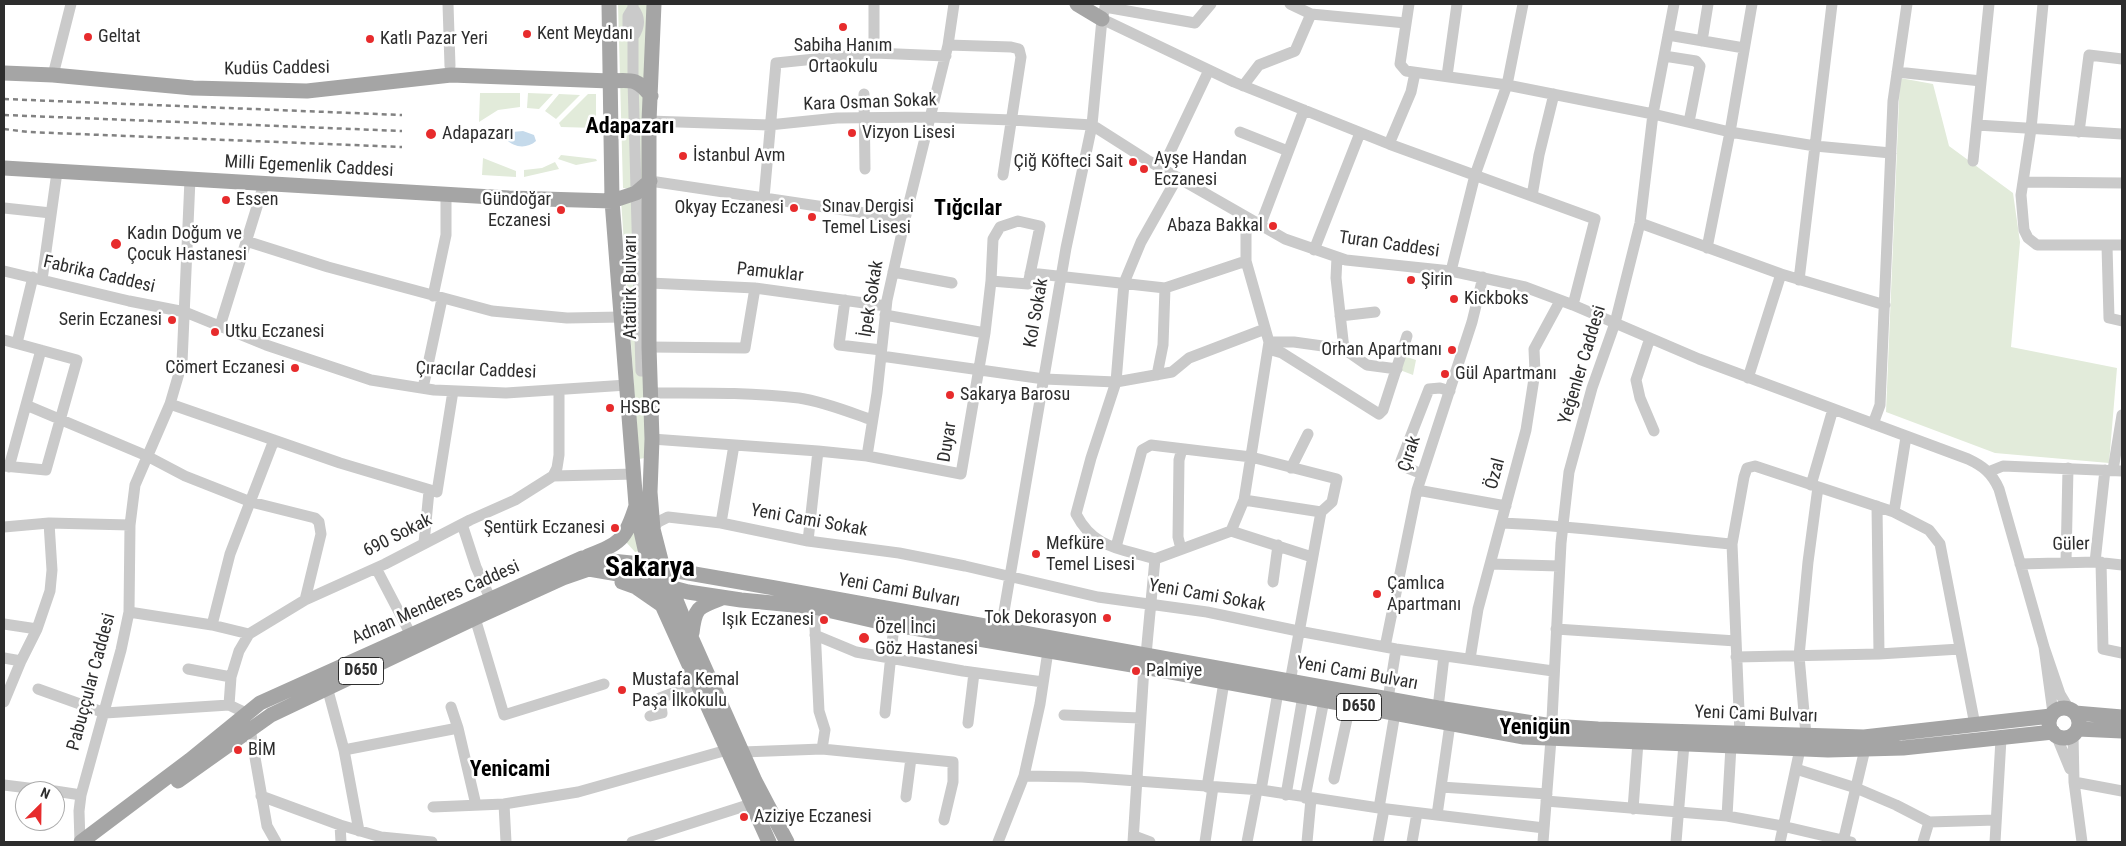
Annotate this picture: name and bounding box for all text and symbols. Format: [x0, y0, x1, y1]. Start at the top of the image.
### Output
marker: Sabiha Hanım Ortaokulu [837, 21, 849, 33]
place label: Kent Meydanı [537, 23, 633, 45]
place label: Geltat [98, 26, 140, 48]
place label: Katlı Pazar Yeri [380, 28, 488, 50]
marker: Kent Meydanı [521, 28, 533, 40]
marker: Geltat [82, 31, 94, 43]
marker: Katlı Pazar Yeri [364, 33, 376, 45]
place label: Sabiha Hanım Ortaokulu [794, 35, 892, 78]
street label: Kudüs Caddesi [224, 57, 330, 81]
street label: Kara Osman Sokak [803, 90, 937, 116]
district label: Adapazarı [585, 114, 675, 140]
place label: Vizyon Lisesi [862, 122, 955, 144]
place label: Adapazarı [442, 123, 514, 145]
marker: Adapazarı [424, 127, 438, 141]
marker: Vizyon Lisesi [846, 127, 858, 139]
place label: İstanbul Avm [693, 145, 785, 167]
place label: Ayşe Handan Eczanesi [1154, 148, 1247, 190]
marker: İstanbul Avm [677, 150, 689, 162]
place label: Çiğ Köfteci Sait [1014, 151, 1123, 173]
street label: Milli Egemenlik Caddesi [224, 152, 394, 182]
marker: Çiğ Köfteci Sait [1127, 156, 1139, 168]
marker: Ayşe Handan Eczanesi [1138, 163, 1150, 175]
place label: Essen [236, 189, 279, 211]
place label: Gündoğar Eczanesi [482, 189, 551, 232]
marker: Essen [220, 194, 232, 206]
place label: Sınav Dergisi Temel Lisesi [822, 196, 914, 238]
district label: Tığcılar [934, 196, 1002, 222]
place label: Okyay Eczanesi [674, 197, 784, 219]
marker: Okyay Eczanesi [788, 202, 800, 214]
marker: Gündoğar Eczanesi [555, 204, 567, 216]
marker: Sınav Dergisi Temel Lisesi [806, 211, 818, 223]
place label: Abaza Bakkal [1167, 215, 1263, 237]
marker: Abaza Bakkal [1267, 220, 1279, 232]
place label: Kadın Doğum ve Çocuk Hastanesi [127, 223, 247, 266]
street label: Turan Caddesi [1337, 227, 1441, 263]
street label: Atatürk Bulvarı [620, 235, 642, 339]
marker: Kadın Doğum ve Çocuk Hastanesi [109, 237, 123, 251]
street label: Fabrika Caddesi [41, 252, 157, 298]
street label: Pamuklar [736, 259, 804, 287]
street label: İpek Sokak [855, 259, 889, 339]
place label: Şirin [1421, 269, 1453, 291]
marker: Şirin [1405, 274, 1417, 286]
street label: Kol Sokak [1020, 277, 1054, 349]
place label: Kickboks [1464, 288, 1529, 310]
marker: Kickboks [1448, 293, 1460, 305]
street label: Yeğenler Caddesi [1555, 303, 1611, 427]
place label: Serin Eczanesi [59, 309, 162, 331]
marker: Serin Eczanesi [166, 314, 178, 326]
place label: Utku Eczanesi [225, 321, 324, 343]
marker: Utku Eczanesi [209, 326, 221, 338]
place label: Orhan Apartmanı [1321, 339, 1442, 361]
marker: Orhan Apartmanı [1446, 344, 1458, 356]
place label: Cömert Eczanesi [165, 357, 285, 379]
street label: Çıracılar Caddesi [415, 358, 537, 384]
marker: Cömert Eczanesi [289, 362, 301, 374]
place label: Gül Apartmanı [1455, 363, 1557, 385]
marker: Gül Apartmanı [1439, 368, 1451, 380]
place label: Sakarya Barosu [960, 384, 1070, 406]
marker: Sakarya Barosu [944, 389, 956, 401]
place label: HSBC [620, 397, 661, 419]
marker: HSBC [604, 402, 616, 414]
street label: Duyar [934, 420, 962, 464]
street label: Çırak [1394, 433, 1426, 475]
street label: Özal [1481, 456, 1511, 492]
street label: Yeni Cami Sokak [749, 500, 869, 542]
street label: 690 Sokak [360, 510, 436, 562]
place label: Şentürk Eczanesi [484, 517, 605, 539]
marker: Şentürk Eczanesi [609, 522, 621, 534]
place label: Mefküre Temel Lisesi [1046, 533, 1135, 576]
street label: Güler [2052, 534, 2090, 556]
marker: Mefküre Temel Lisesi [1030, 548, 1042, 560]
district label: Sakarya [605, 552, 695, 586]
street label: Adnan Menderes Caddesi [349, 556, 523, 650]
street label: Yeni Cami Bulvarı [836, 570, 962, 612]
place label: Çamlıca Apartmanı [1387, 573, 1461, 616]
street label: Yeni Cami Sokak [1147, 575, 1267, 617]
marker: Çamlıca Apartmanı [1371, 588, 1383, 600]
place label: Tok Dekorasyon [984, 607, 1097, 629]
place label: Işık Eczanesi [722, 609, 814, 631]
street label: Pabuççular Caddesi [63, 611, 121, 753]
marker: Tok Dekorasyon [1101, 612, 1113, 624]
marker: Işık Eczanesi [818, 614, 830, 626]
place label: Özel İnci Göz Hastanesi [875, 617, 978, 660]
marker: Özel İnci Göz Hastanesi [857, 631, 871, 645]
street label: Yeni Cami Bulvarı [1294, 653, 1420, 695]
road number: D650 [338, 658, 384, 684]
place label: Palmiye [1146, 660, 1202, 682]
marker: Palmiye [1130, 665, 1142, 677]
place label: Mustafa Kemal Paşa İlkokulu [632, 669, 739, 712]
marker: Mustafa Kemal Paşa İlkokulu [616, 684, 628, 696]
road number: D650 [1336, 694, 1382, 720]
street label: Yeni Cami Bulvarı [1694, 702, 1818, 728]
district label: Yenigün [1500, 715, 1570, 741]
place label: BİM [248, 739, 276, 761]
marker: BİM [232, 744, 244, 756]
district label: Yenicami [470, 757, 550, 783]
north arrow [15, 781, 65, 831]
text: N [38, 784, 53, 802]
place label: Aziziye Eczanesi [754, 806, 872, 828]
marker: Aziziye Eczanesi [738, 811, 750, 823]

